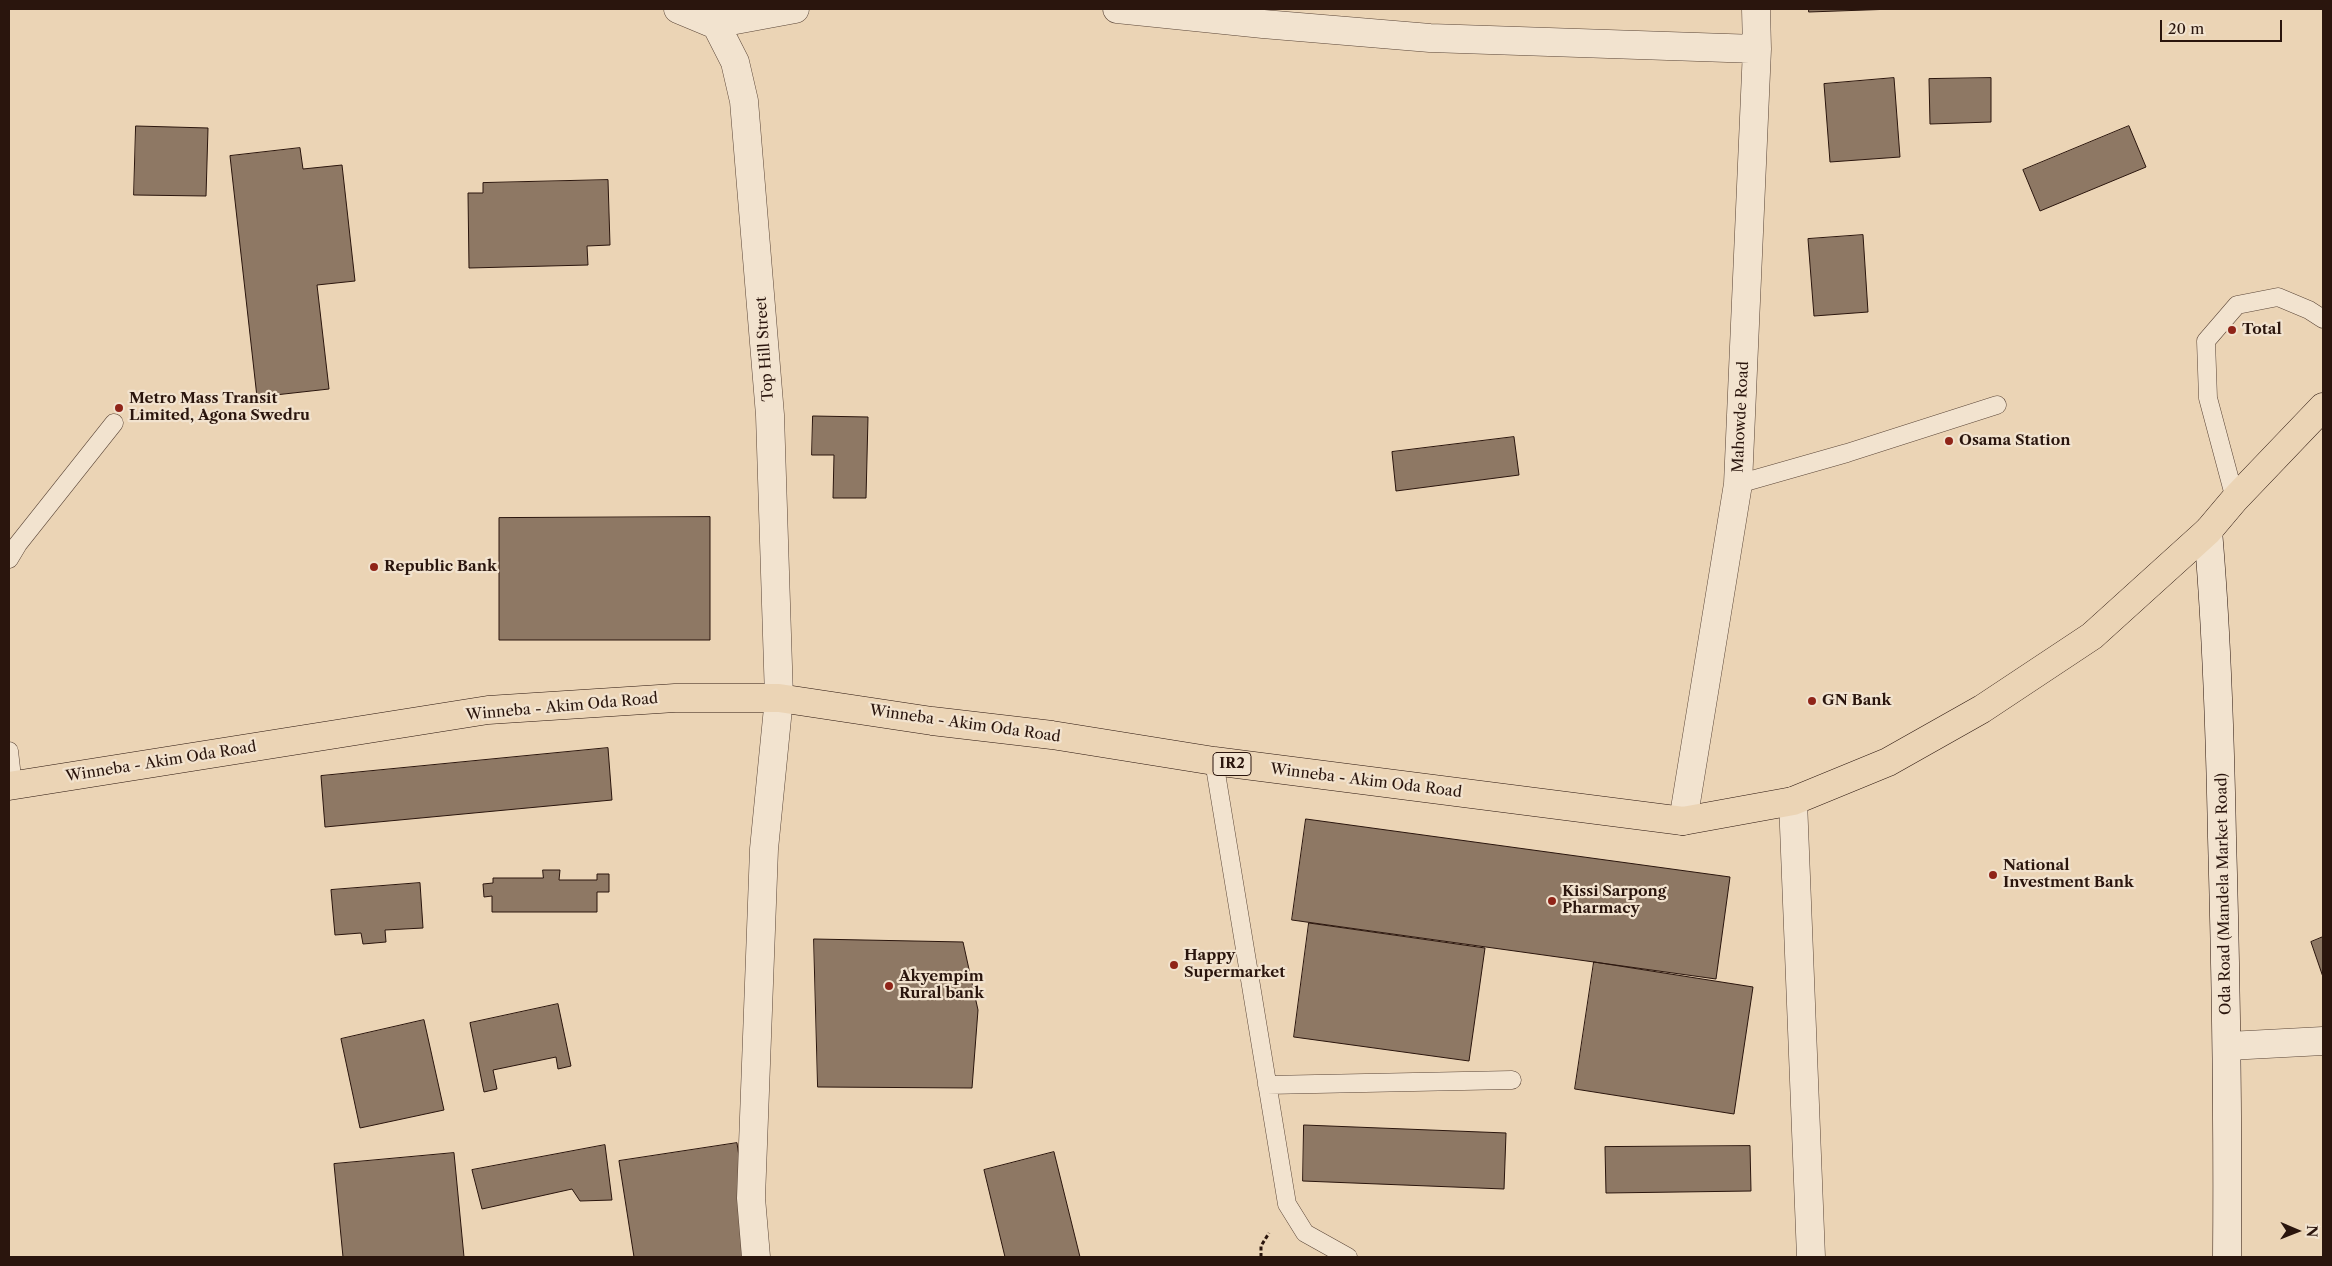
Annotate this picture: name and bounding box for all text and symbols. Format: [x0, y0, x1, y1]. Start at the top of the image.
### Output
scale bar [2162, 10, 2284, 42]
text: 20 m [2168, 19, 2204, 38]
street label: Top Hill Street [752, 296, 778, 402]
place label: Total [2242, 321, 2282, 339]
marker: Total [2226, 324, 2238, 336]
street label: Mahowde Road [1729, 361, 1753, 473]
place label: Metro Mass Transit Limited, Agona Swedru [129, 390, 310, 425]
marker: Metro Mass Transit Limited, Agona Swedru [113, 402, 125, 414]
place label: Osama Station [1959, 432, 2070, 450]
marker: Osama Station [1943, 435, 1955, 447]
place label: Republic Bank [384, 558, 497, 576]
marker: Republic Bank [368, 561, 380, 573]
street label: Winneba - Akim Oda Road [465, 690, 659, 724]
place label: GN Bank [1822, 692, 1891, 710]
marker: GN Bank [1806, 695, 1818, 707]
street label: Winneba - Akim Oda Road [868, 702, 1062, 746]
street label: Winneba - Akim Oda Road [64, 738, 258, 786]
road number: IR2 [1213, 752, 1251, 776]
street label: Winneba - Akim Oda Road [1269, 760, 1463, 802]
street label: Oda Road (Mandela Market Road) [2213, 773, 2235, 1015]
place label: National Investment Bank [2003, 857, 2134, 892]
marker: National Investment Bank [1987, 869, 1999, 881]
place label: Kissi Sarpong Pharmacy [1562, 883, 1666, 918]
marker: Kissi Sarpong Pharmacy [1546, 895, 1558, 907]
place label: Happy Supermarket [1184, 947, 1285, 982]
marker: Happy Supermarket [1168, 959, 1180, 971]
place label: Akyempim Rural bank [899, 968, 984, 1003]
marker: Akyempim Rural bank [883, 980, 895, 992]
north arrow [2272, 1206, 2322, 1256]
text: N [2303, 1225, 2321, 1237]

